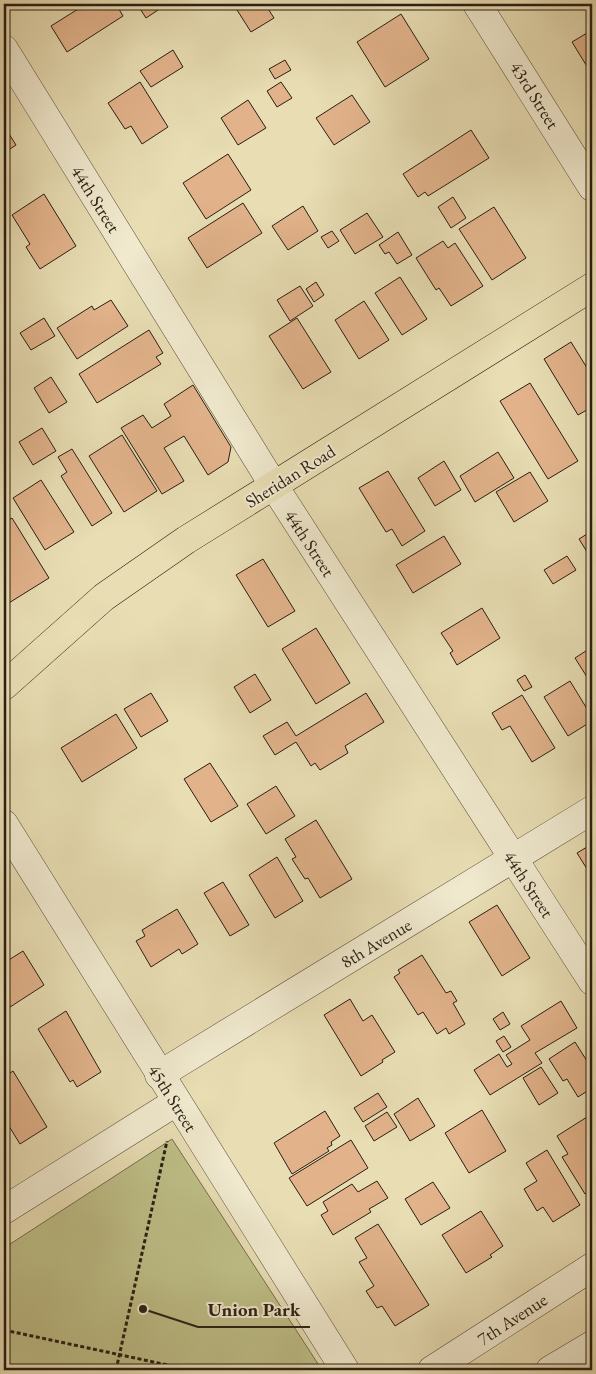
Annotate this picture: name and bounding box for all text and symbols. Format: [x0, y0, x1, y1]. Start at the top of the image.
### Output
street label: 43rd Street [505, 57, 565, 133]
street label: 44th Street [66, 161, 126, 237]
street label: Sheridan Road [241, 439, 340, 513]
street label: 44th Street [280, 505, 340, 581]
street label: 44th Street [499, 846, 559, 922]
street label: 8th Avenue [336, 913, 416, 973]
street label: 45th Street [143, 1060, 203, 1136]
street label: 7th Avenue [473, 1288, 551, 1350]
callout: Union Park [198, 1293, 310, 1327]
text: Union Park [208, 1297, 301, 1322]

